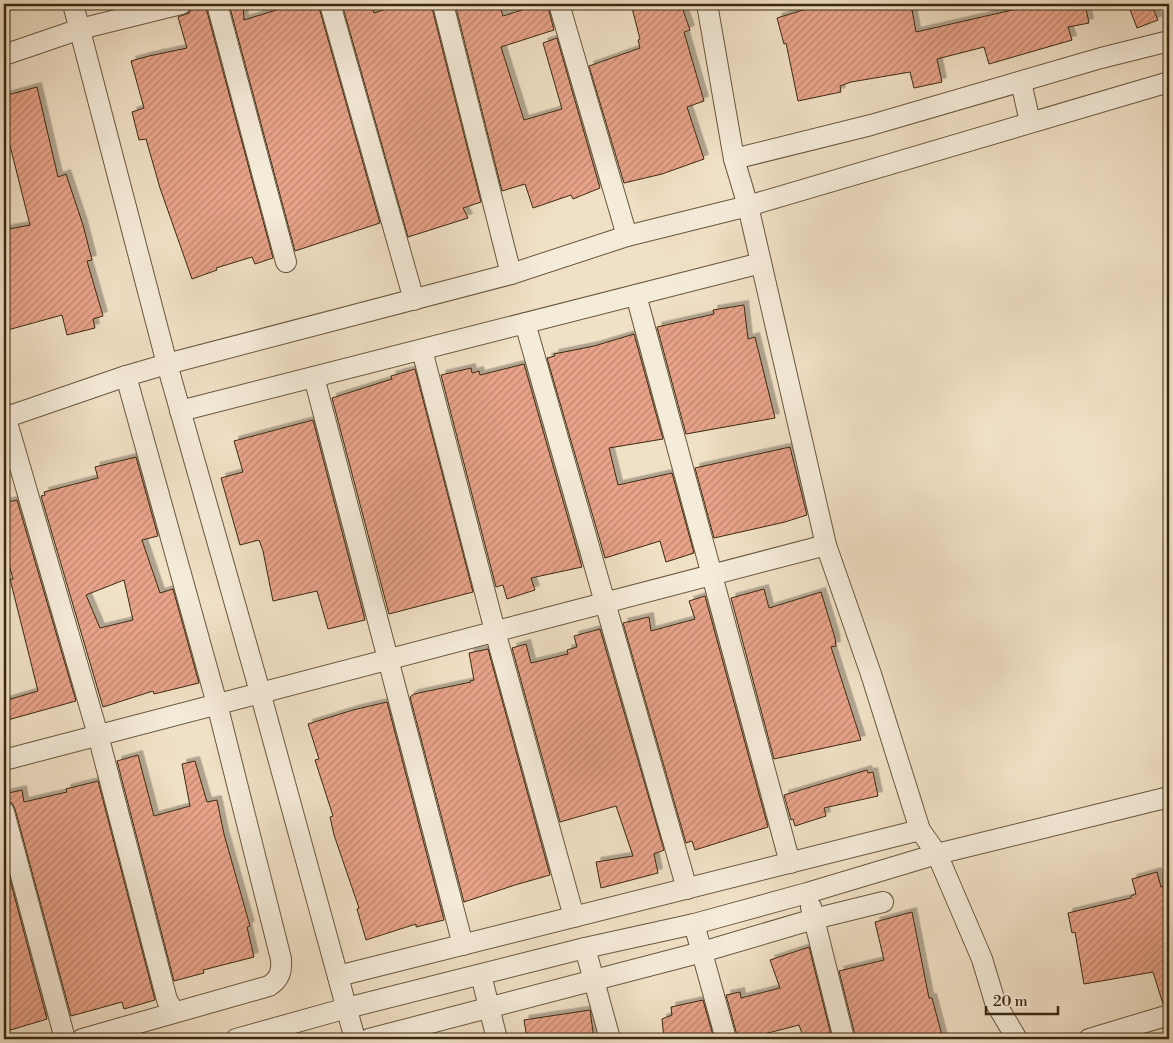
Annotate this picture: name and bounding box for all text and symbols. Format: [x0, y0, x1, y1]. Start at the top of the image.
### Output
scale bar [986, 983, 1058, 1015]
text: 20 m [993, 992, 1028, 1011]

